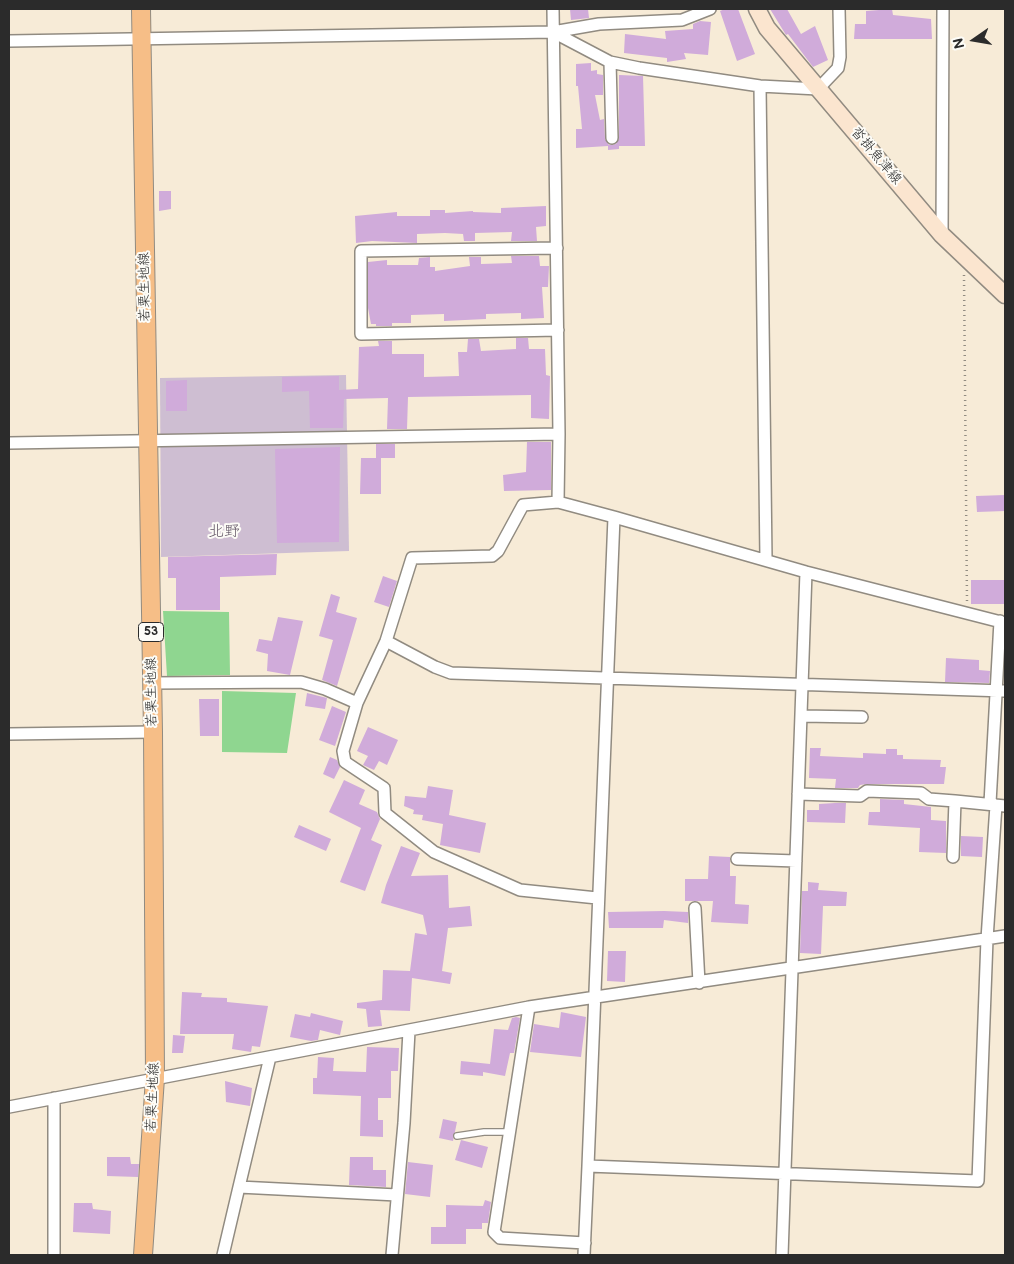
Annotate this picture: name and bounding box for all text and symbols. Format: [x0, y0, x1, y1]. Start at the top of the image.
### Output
north arrow [949, 15, 999, 65]
text: N [949, 36, 968, 51]
street label: 沓掛魚津線 [847, 124, 905, 188]
street label: 若栗生地線 [136, 252, 154, 322]
district label: 北野 [208, 522, 240, 542]
road number: 53 [138, 622, 164, 642]
street label: 若栗生地線 [143, 657, 161, 727]
street label: 若栗生地線 [143, 1062, 163, 1132]

